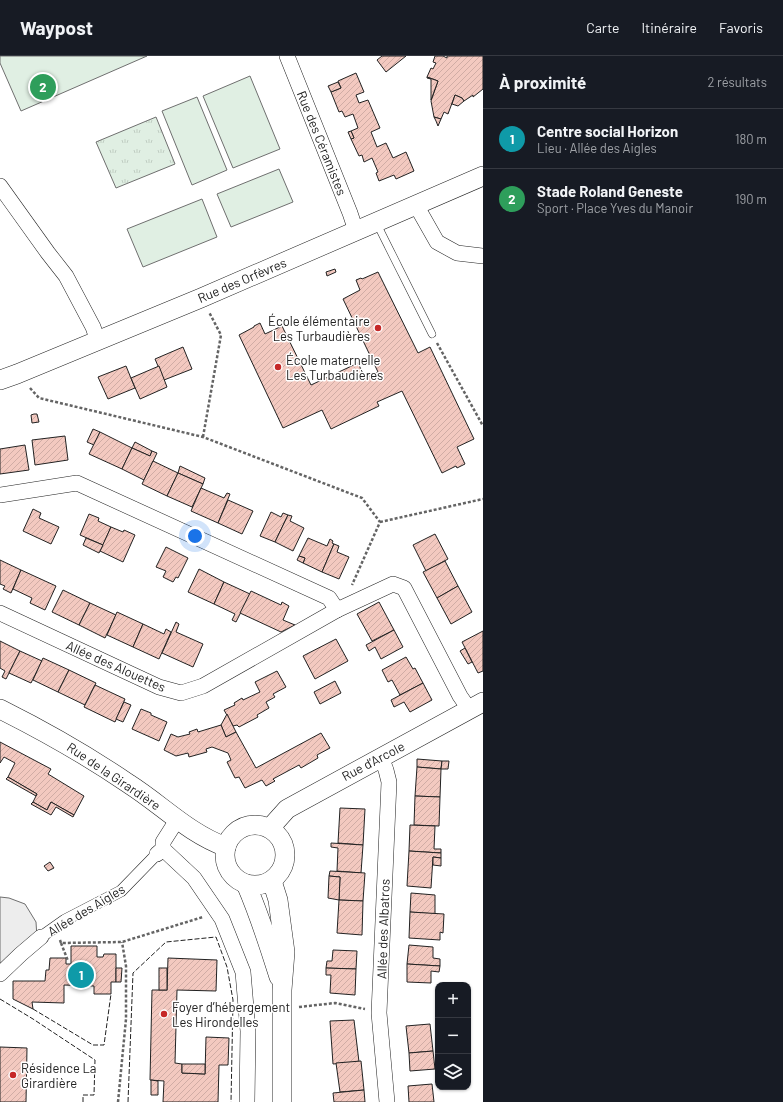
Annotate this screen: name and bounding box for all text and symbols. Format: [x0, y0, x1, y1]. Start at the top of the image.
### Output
text: Waypost [20, 16, 93, 39]
text: Carte [586, 19, 619, 36]
text: Itinéraire [641, 19, 697, 36]
text: Favoris [719, 19, 763, 36]
pin: 2 [30, 72, 56, 102]
text: À proximité [499, 72, 586, 92]
text: 2 résultats [707, 74, 767, 90]
street label: Rue des Céramistes [294, 88, 350, 198]
text: Centre social Horizon [537, 122, 678, 140]
text: 1 [510, 131, 514, 147]
text: 180 m [735, 131, 767, 147]
text: Lieu · Allée des Aigles [537, 140, 657, 156]
text: Stade Roland Geneste [537, 182, 683, 200]
text: 2 [508, 191, 516, 207]
text: 190 m [735, 191, 767, 207]
text: Sport · Place Yves du Manoir [537, 200, 693, 216]
street label: Rue des Orfèvres [195, 254, 289, 306]
place label: École élémentaire Les Turbaudières [268, 313, 370, 344]
marker: École élémentaire Les Turbaudières [373, 323, 383, 333]
place label: École maternelle Les Turbaudières [286, 352, 383, 383]
marker: École maternelle Les Turbaudières [273, 362, 283, 372]
your location [185, 526, 205, 546]
street label: Allée des Alouettes [64, 637, 168, 695]
street label: Rue d’Arcole [339, 738, 407, 784]
street label: Rue de la Girardière [64, 739, 164, 813]
street label: Allée des Albatros [373, 879, 393, 979]
street label: Allée des Aigles [44, 881, 128, 939]
pin: 1 [68, 960, 94, 990]
map controls [435, 982, 471, 1090]
button: + [435, 982, 471, 1018]
place label: Foyer d’hébergement Les Hirondelles [172, 999, 290, 1030]
marker: Foyer d’hébergement Les Hirondelles [159, 1009, 169, 1019]
button: − [435, 1018, 471, 1054]
button: layers [435, 1054, 471, 1090]
place label: Résidence La Girardière [21, 1060, 97, 1091]
marker: Résidence La Girardière [8, 1070, 18, 1080]

